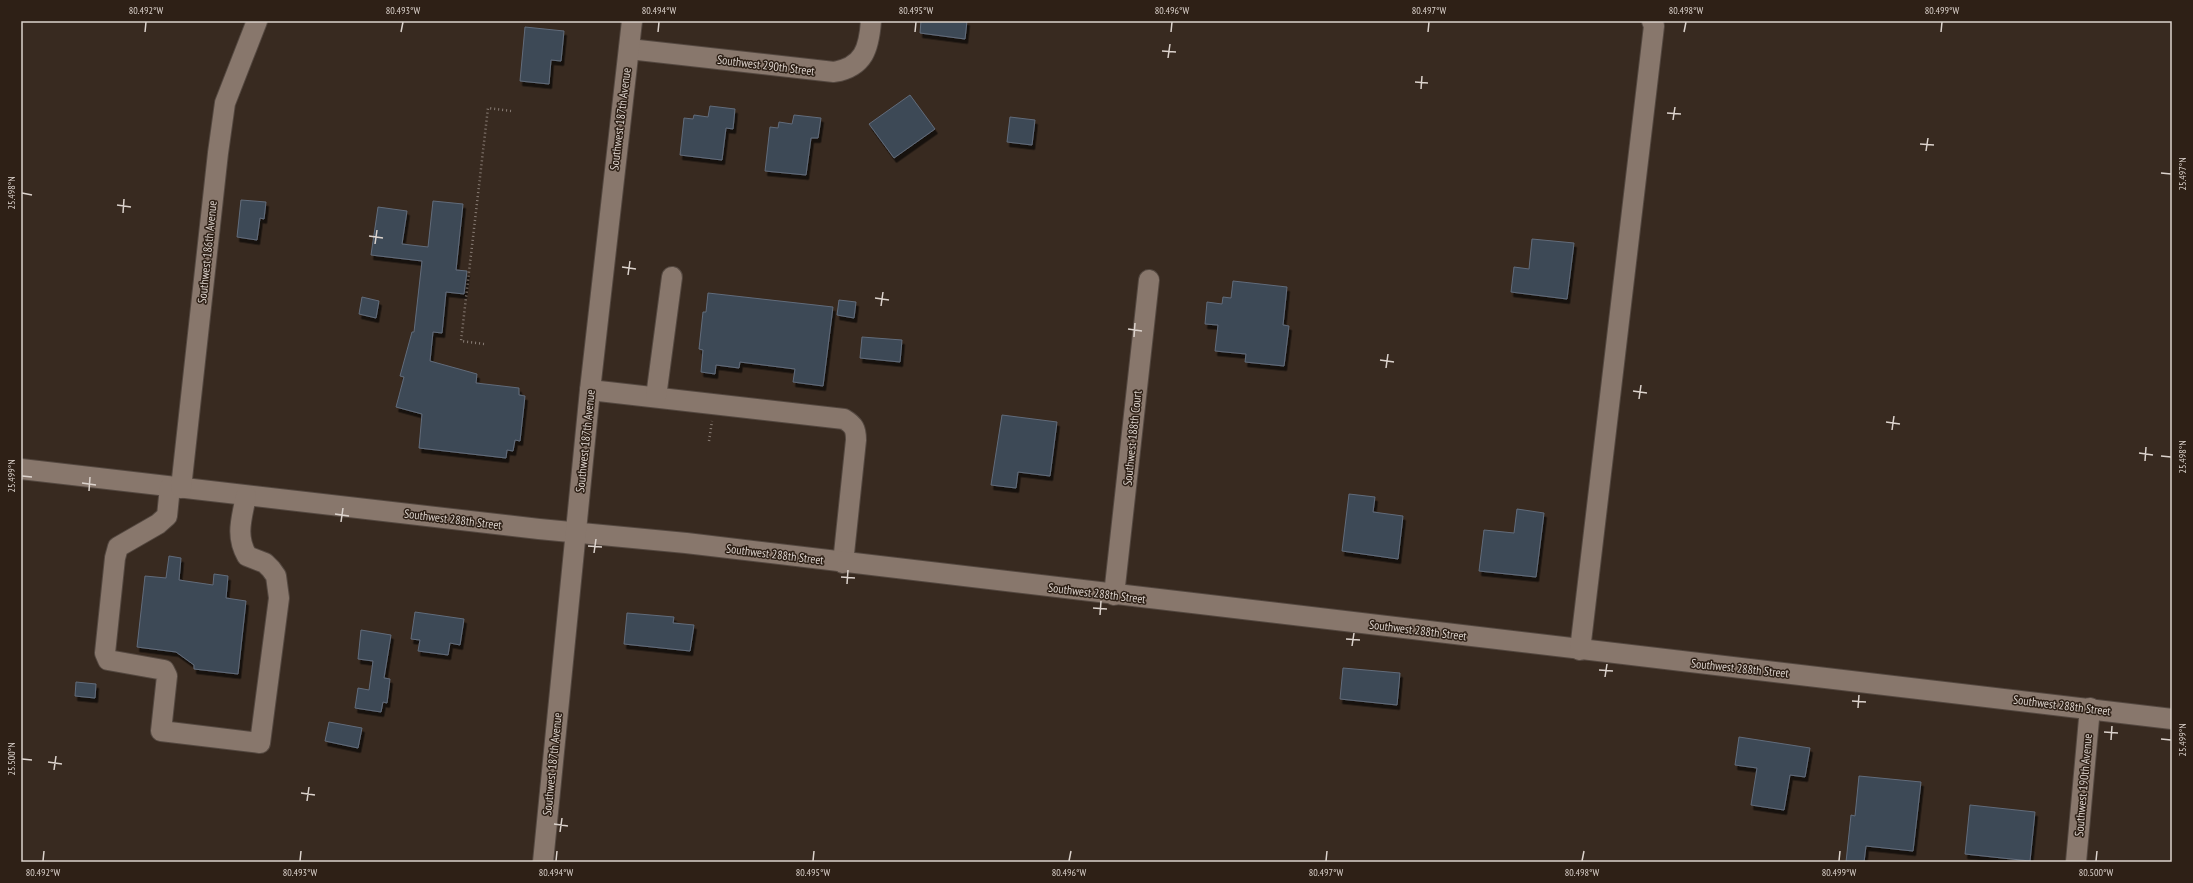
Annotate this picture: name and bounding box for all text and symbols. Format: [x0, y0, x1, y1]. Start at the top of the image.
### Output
text: 80.492°W [129, 4, 163, 17]
text: 80.493°W [386, 4, 420, 17]
text: 80.494°W [642, 4, 676, 17]
text: 80.495°W [899, 4, 933, 17]
text: 80.496°W [1155, 4, 1189, 17]
text: 80.497°W [1412, 4, 1446, 17]
text: 80.498°W [1669, 4, 1703, 17]
text: 80.499°W [1925, 4, 1959, 17]
street label: Southwest 290th Street [716, 52, 816, 79]
street label: Southwest 187th Avenue [606, 67, 634, 171]
text: 25.497°N [2176, 157, 2189, 191]
text: 25.498°N [5, 176, 18, 210]
street label: Southwest 186th Avenue [194, 200, 220, 304]
street label: Southwest 187th Avenue [572, 389, 598, 493]
street label: Southwest 188th Court [1120, 389, 1145, 486]
text: 25.498°N [2176, 440, 2189, 474]
text: 25.499°N [5, 459, 18, 493]
street label: Southwest 288th Street [403, 506, 503, 533]
street label: Southwest 288th Street [725, 541, 825, 568]
street label: Southwest 288th Street [1047, 580, 1147, 607]
street label: Southwest 288th Street [1368, 617, 1468, 644]
street label: Southwest 288th Street [1690, 655, 1790, 681]
street label: Southwest 288th Street [2012, 692, 2112, 719]
street label: Southwest 187th Avenue [539, 712, 565, 816]
text: 25.499°N [2176, 723, 2189, 757]
street label: Southwest 190th Avenue [2071, 733, 2095, 837]
text: 25.500°N [5, 742, 18, 776]
text: 80.492°W [26, 866, 60, 879]
text: 80.493°W [283, 866, 317, 879]
text: 80.494°W [539, 866, 573, 879]
text: 80.495°W [796, 866, 830, 879]
text: 80.496°W [1052, 866, 1086, 879]
text: 80.497°W [1309, 866, 1343, 879]
text: 80.498°W [1565, 866, 1599, 879]
text: 80.499°W [1822, 866, 1856, 879]
text: 80.500°W [2079, 866, 2113, 879]

